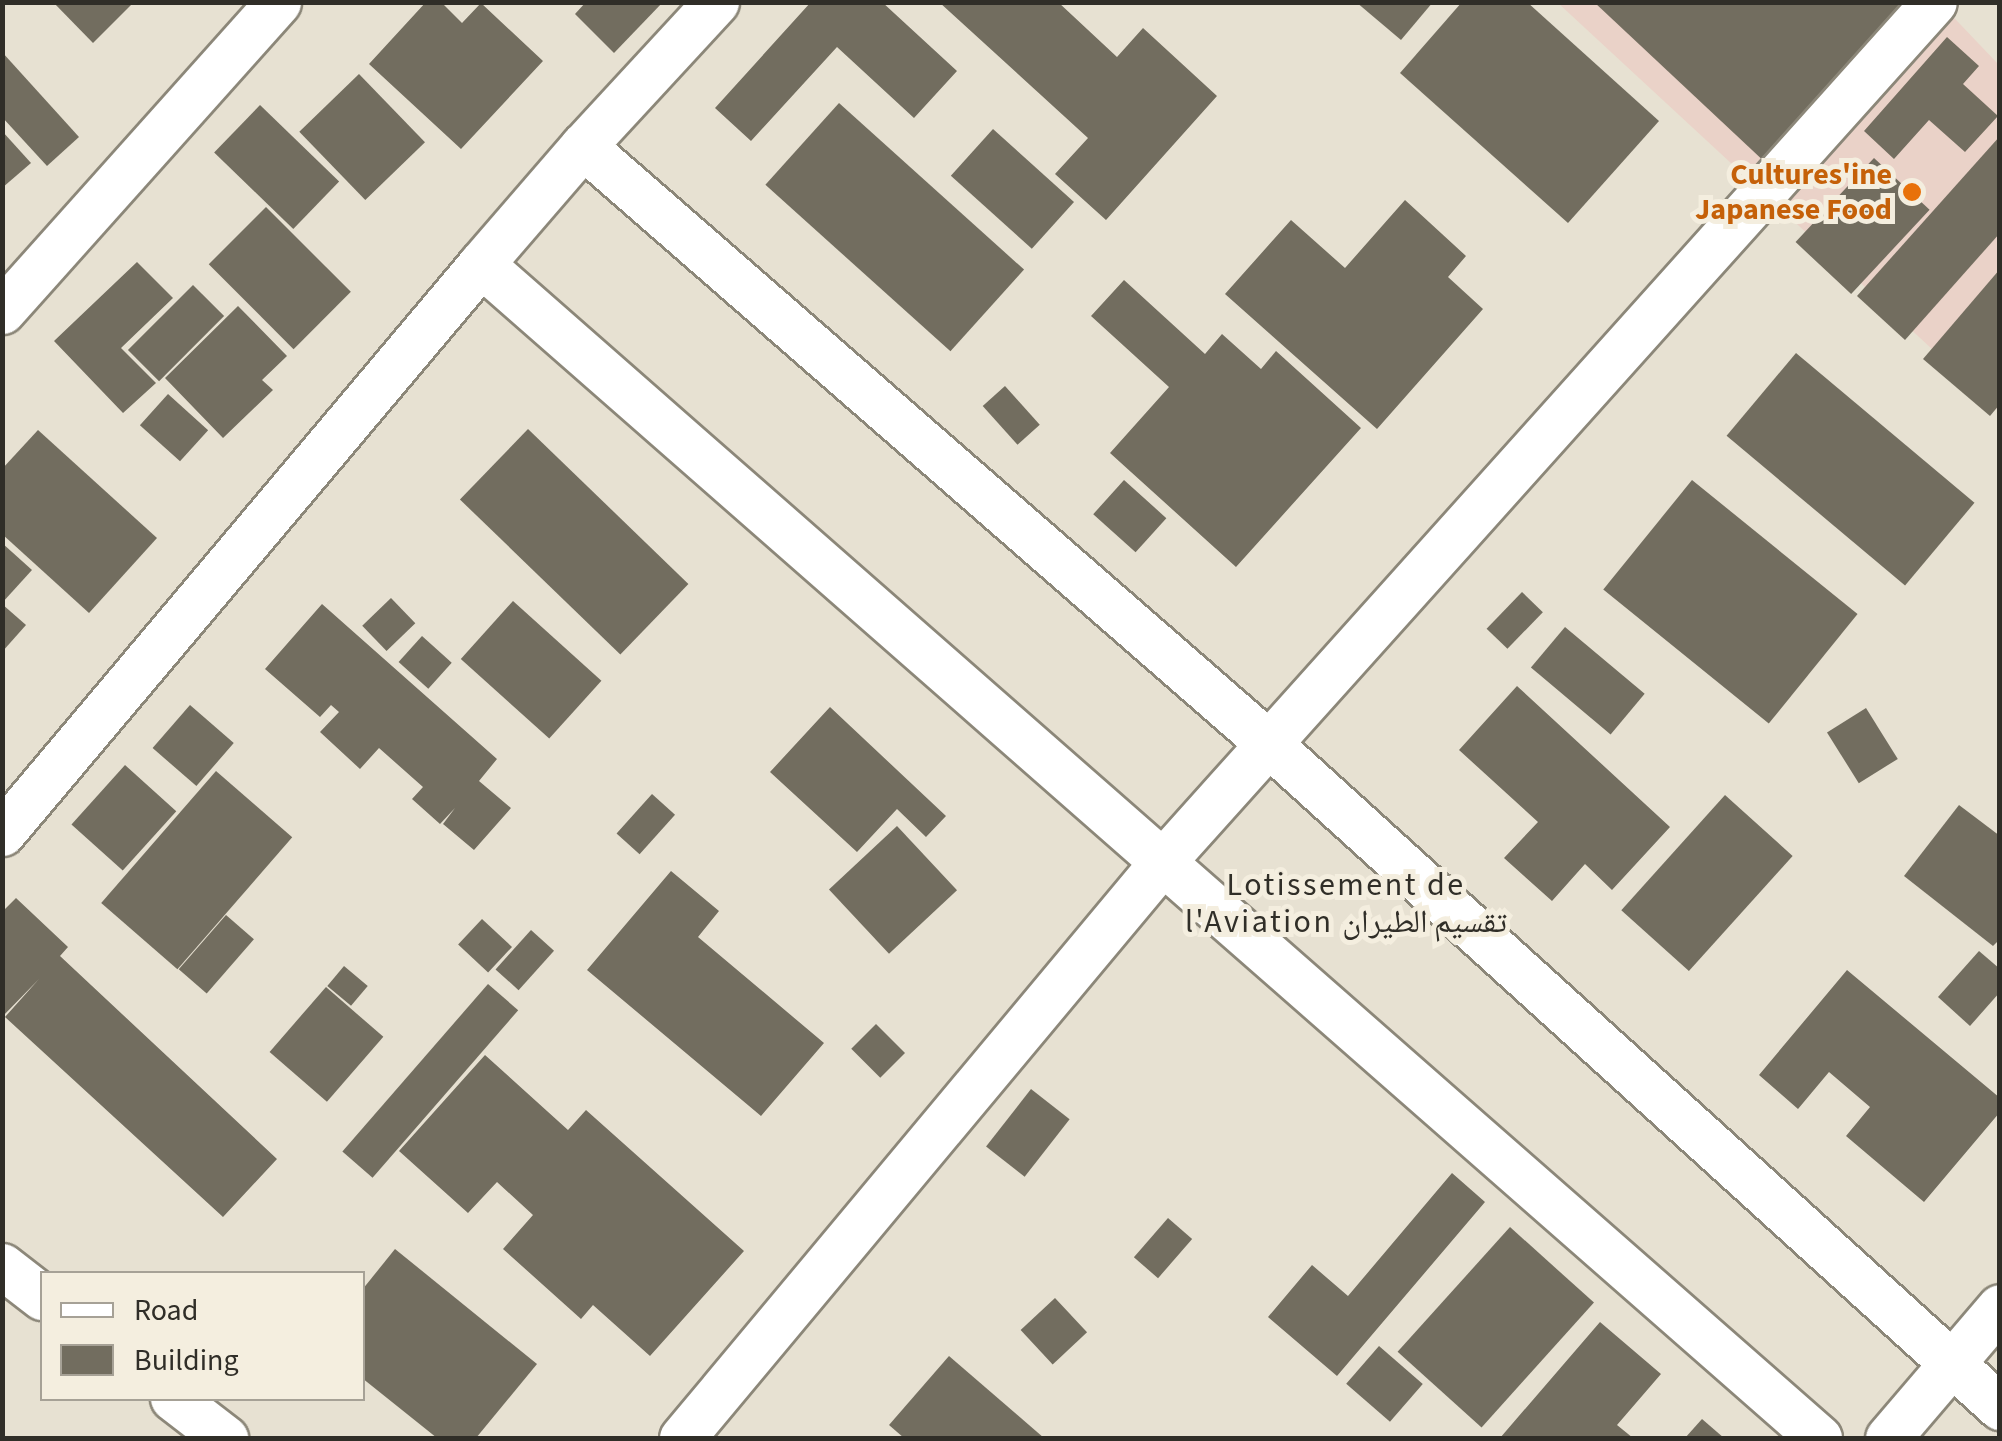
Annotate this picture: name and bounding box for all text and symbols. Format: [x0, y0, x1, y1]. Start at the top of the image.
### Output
place label: Cultures'ine Japanese Food [1695, 157, 1892, 228]
marker: Cultures'ine Japanese Food [1901, 181, 1923, 203]
district label: Lotissement de l'Aviation تقسيم الطيران [1199, 867, 1493, 942]
legend [40, 1271, 365, 1401]
text: Road [134, 1289, 198, 1332]
text: Building [134, 1339, 239, 1382]

